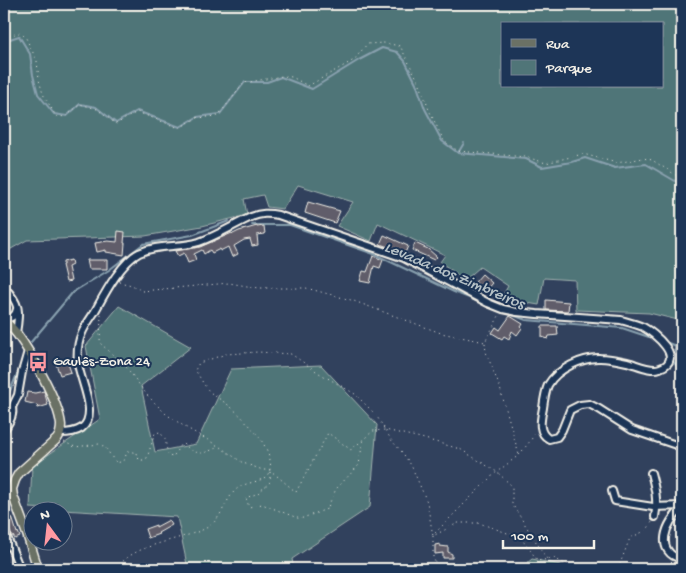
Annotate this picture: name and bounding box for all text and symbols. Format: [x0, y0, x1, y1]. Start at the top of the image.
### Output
legend [501, 22, 664, 88]
text: Rua [546, 36, 570, 54]
text: Parque [545, 60, 592, 78]
water label: Levada dos Zimbreiros [381, 239, 529, 316]
bus stop icon: Gaulês-Zona 24 [27, 351, 49, 373]
place label: Gaulês-Zona 24 [53, 353, 150, 371]
north arrow [22, 500, 72, 550]
text: N [39, 506, 52, 525]
scale bar [503, 518, 595, 550]
text: 100 m [510, 528, 549, 546]

